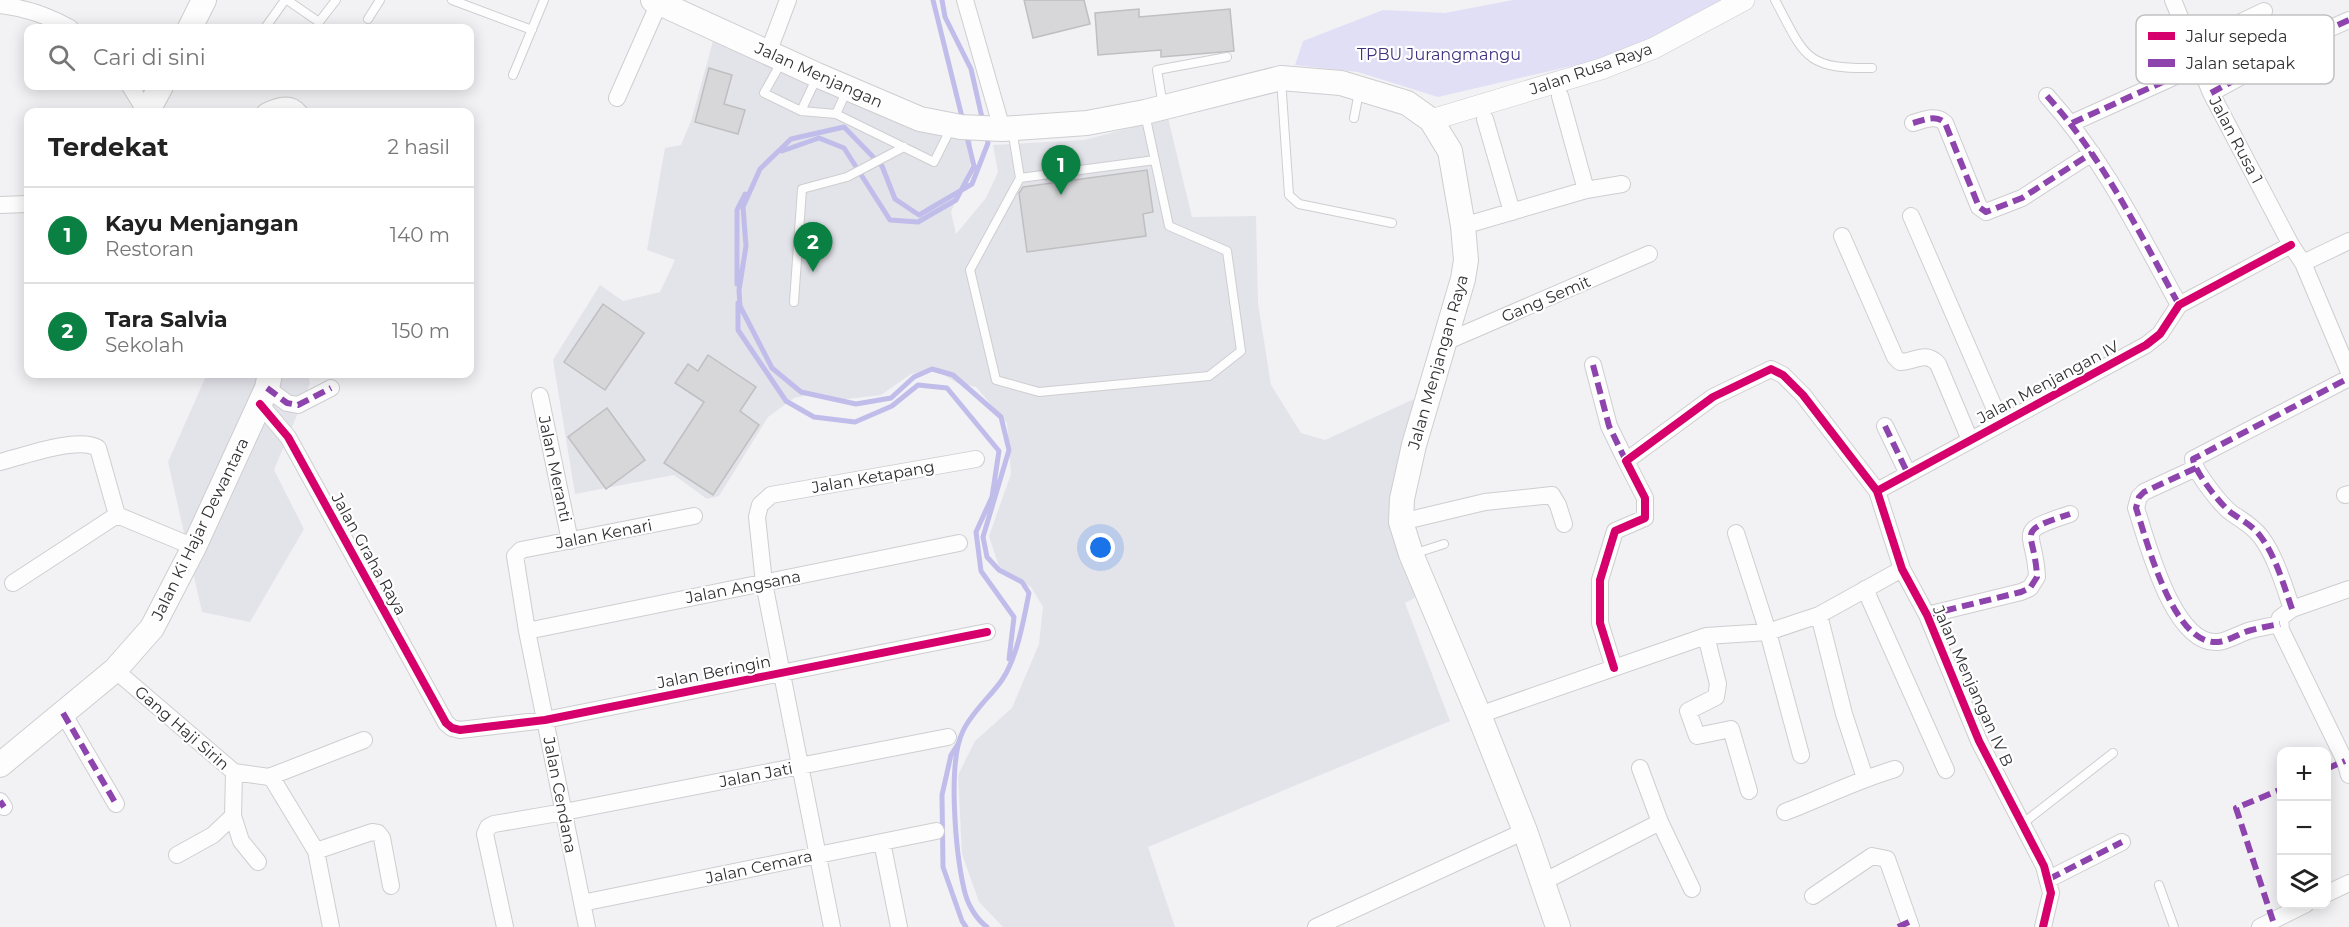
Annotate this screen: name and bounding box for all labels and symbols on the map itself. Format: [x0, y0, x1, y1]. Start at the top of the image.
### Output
legend [2136, 15, 2334, 84]
text: Jalur sepeda [2185, 27, 2287, 46]
street label: Jalan Menjangan [751, 38, 886, 112]
street label: Jalan Rusa Raya [1526, 39, 1655, 99]
park label: TPBU Jurangmangu [1357, 45, 1521, 64]
text: Jalan setapak [2185, 54, 2296, 73]
street label: Jalan Rusa 1 [2205, 92, 2267, 187]
pin: 1 [1042, 146, 1080, 195]
pin: 2 [794, 222, 832, 272]
street label: Gang Semit [1499, 272, 1594, 326]
street label: Jalan Menjangan Raya [1404, 273, 1472, 452]
street label: Jalan Menjangan IV [1973, 336, 2123, 428]
street label: Jalan Meranti [534, 413, 576, 524]
street label: Jalan Ki Hajar Dewantara [147, 435, 252, 624]
street label: Jalan Ketapang [809, 457, 936, 497]
street label: Jalan Graha Raya [327, 489, 410, 618]
street label: Jalan Kenari [553, 515, 654, 553]
your location [1086, 533, 1115, 562]
street label: Jalan Angsana [683, 567, 802, 608]
street label: Jalan Menjangan IV B [1929, 602, 2017, 769]
street label: Jalan Beringin [655, 652, 772, 693]
street label: Gang Haji Sirin [131, 682, 233, 774]
street label: Jalan Cendana [539, 734, 581, 855]
street label: Jalan Jati [717, 759, 794, 792]
street label: Jalan Cemara [703, 846, 814, 888]

